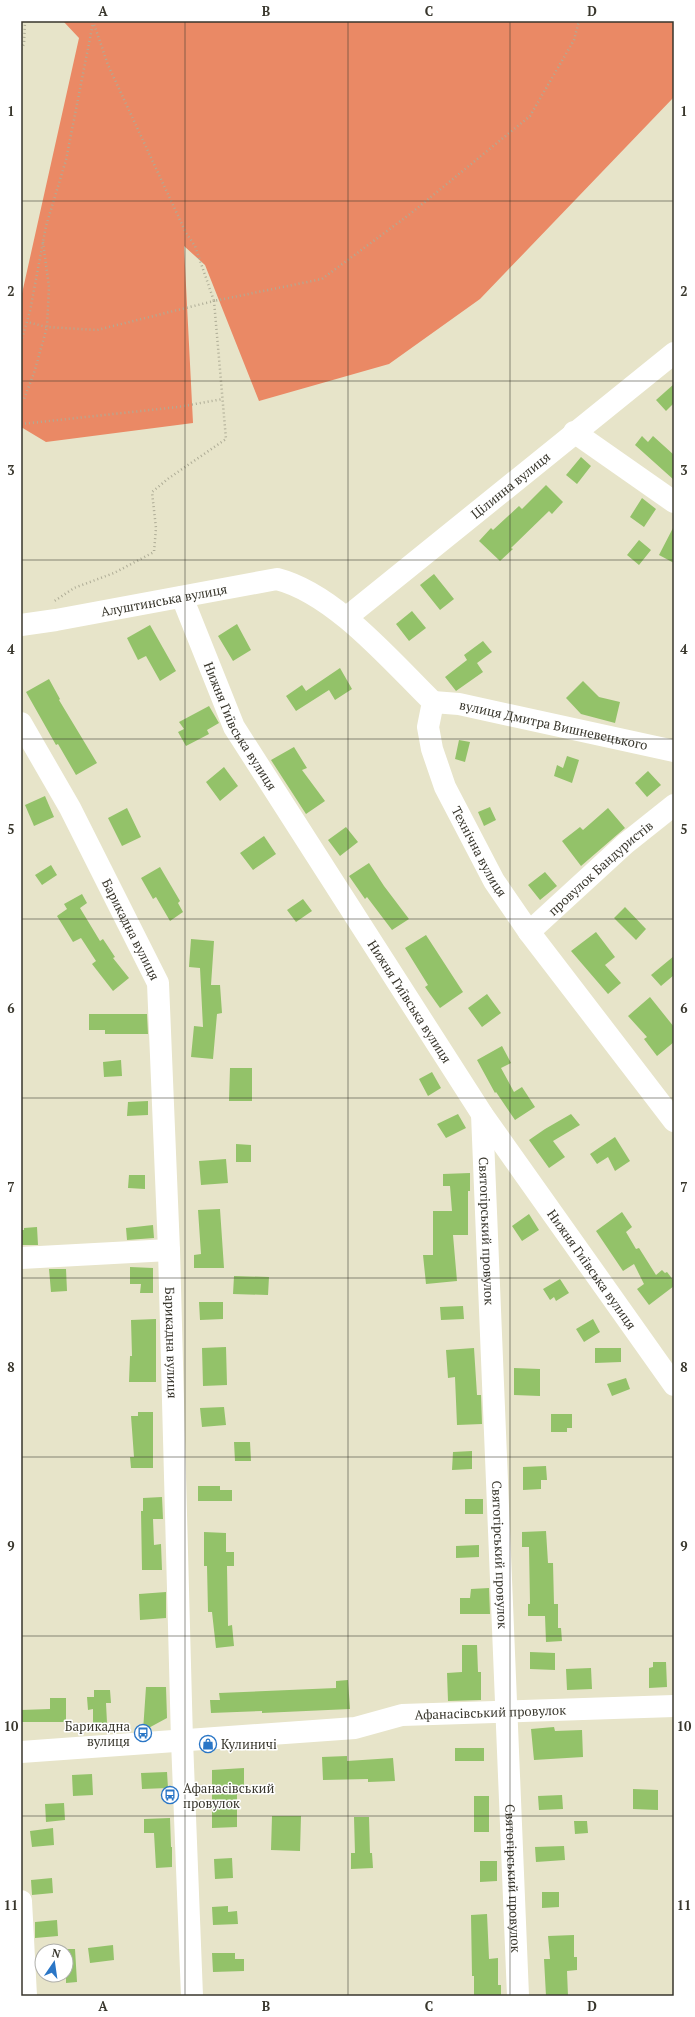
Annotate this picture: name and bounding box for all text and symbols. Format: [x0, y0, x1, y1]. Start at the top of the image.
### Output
text: A [98, 2, 108, 20]
text: B [262, 2, 270, 20]
text: C [425, 2, 433, 20]
text: D [587, 2, 597, 20]
text: 1 [7, 102, 15, 120]
text: 1 [680, 102, 688, 120]
text: 2 [7, 282, 15, 300]
text: 2 [680, 282, 688, 300]
street label: Цілинна вулиця [467, 447, 554, 523]
text: 3 [7, 461, 15, 479]
text: 3 [680, 461, 688, 479]
street label: Алуштинська вулиця [99, 579, 229, 621]
text: 4 [7, 640, 15, 658]
text: 4 [680, 640, 688, 658]
street label: Нижня Гиївська вулиця [200, 659, 281, 794]
street label: вулиця Дмитра Вишневецького [458, 695, 650, 754]
street label: Технічна вулиця [448, 803, 511, 900]
street label: провулок Бандуристів [544, 816, 657, 919]
text: 5 [7, 820, 15, 838]
text: 5 [680, 820, 688, 838]
street label: Барикадна вулиця [98, 876, 164, 983]
street label: Нижня Гиївська вулиця [364, 936, 456, 1067]
text: 6 [7, 999, 15, 1017]
text: 6 [680, 999, 688, 1017]
street label: Святогірський провулок [475, 1156, 499, 1306]
text: 7 [7, 1178, 15, 1196]
text: 7 [680, 1178, 688, 1196]
street label: Нижня Гиївська вулиця [543, 1206, 641, 1333]
street label: Барикадна вулиця [161, 1287, 182, 1399]
text: 8 [7, 1358, 15, 1376]
text: 8 [680, 1358, 688, 1376]
street label: Святогірський провулок [488, 1480, 512, 1630]
text: 9 [7, 1537, 15, 1555]
text: 9 [680, 1537, 688, 1555]
street label: Афанасівський провулок [414, 1701, 567, 1724]
text: 10 [4, 1717, 19, 1735]
place label: Барикадна вулиця [65, 1717, 130, 1750]
text: 10 [677, 1717, 692, 1735]
bus stop icon: Барикадна вулиця [133, 1723, 153, 1743]
shop icon: Кулиничі [198, 1734, 218, 1754]
place label: Кулиничі [221, 1735, 277, 1753]
place label: Афанасівський провулок [183, 1779, 274, 1812]
bus stop icon: Афанасівський провулок [160, 1785, 180, 1805]
street label: Святогірський провулок [501, 1804, 525, 1954]
text: 11 [4, 1896, 18, 1914]
text: 11 [677, 1896, 691, 1914]
north arrow [34, 1943, 74, 1983]
text: N [51, 1945, 63, 1961]
text: A [98, 1997, 108, 2015]
text: B [262, 1997, 270, 2015]
text: C [425, 1997, 433, 2015]
text: D [587, 1997, 597, 2015]

